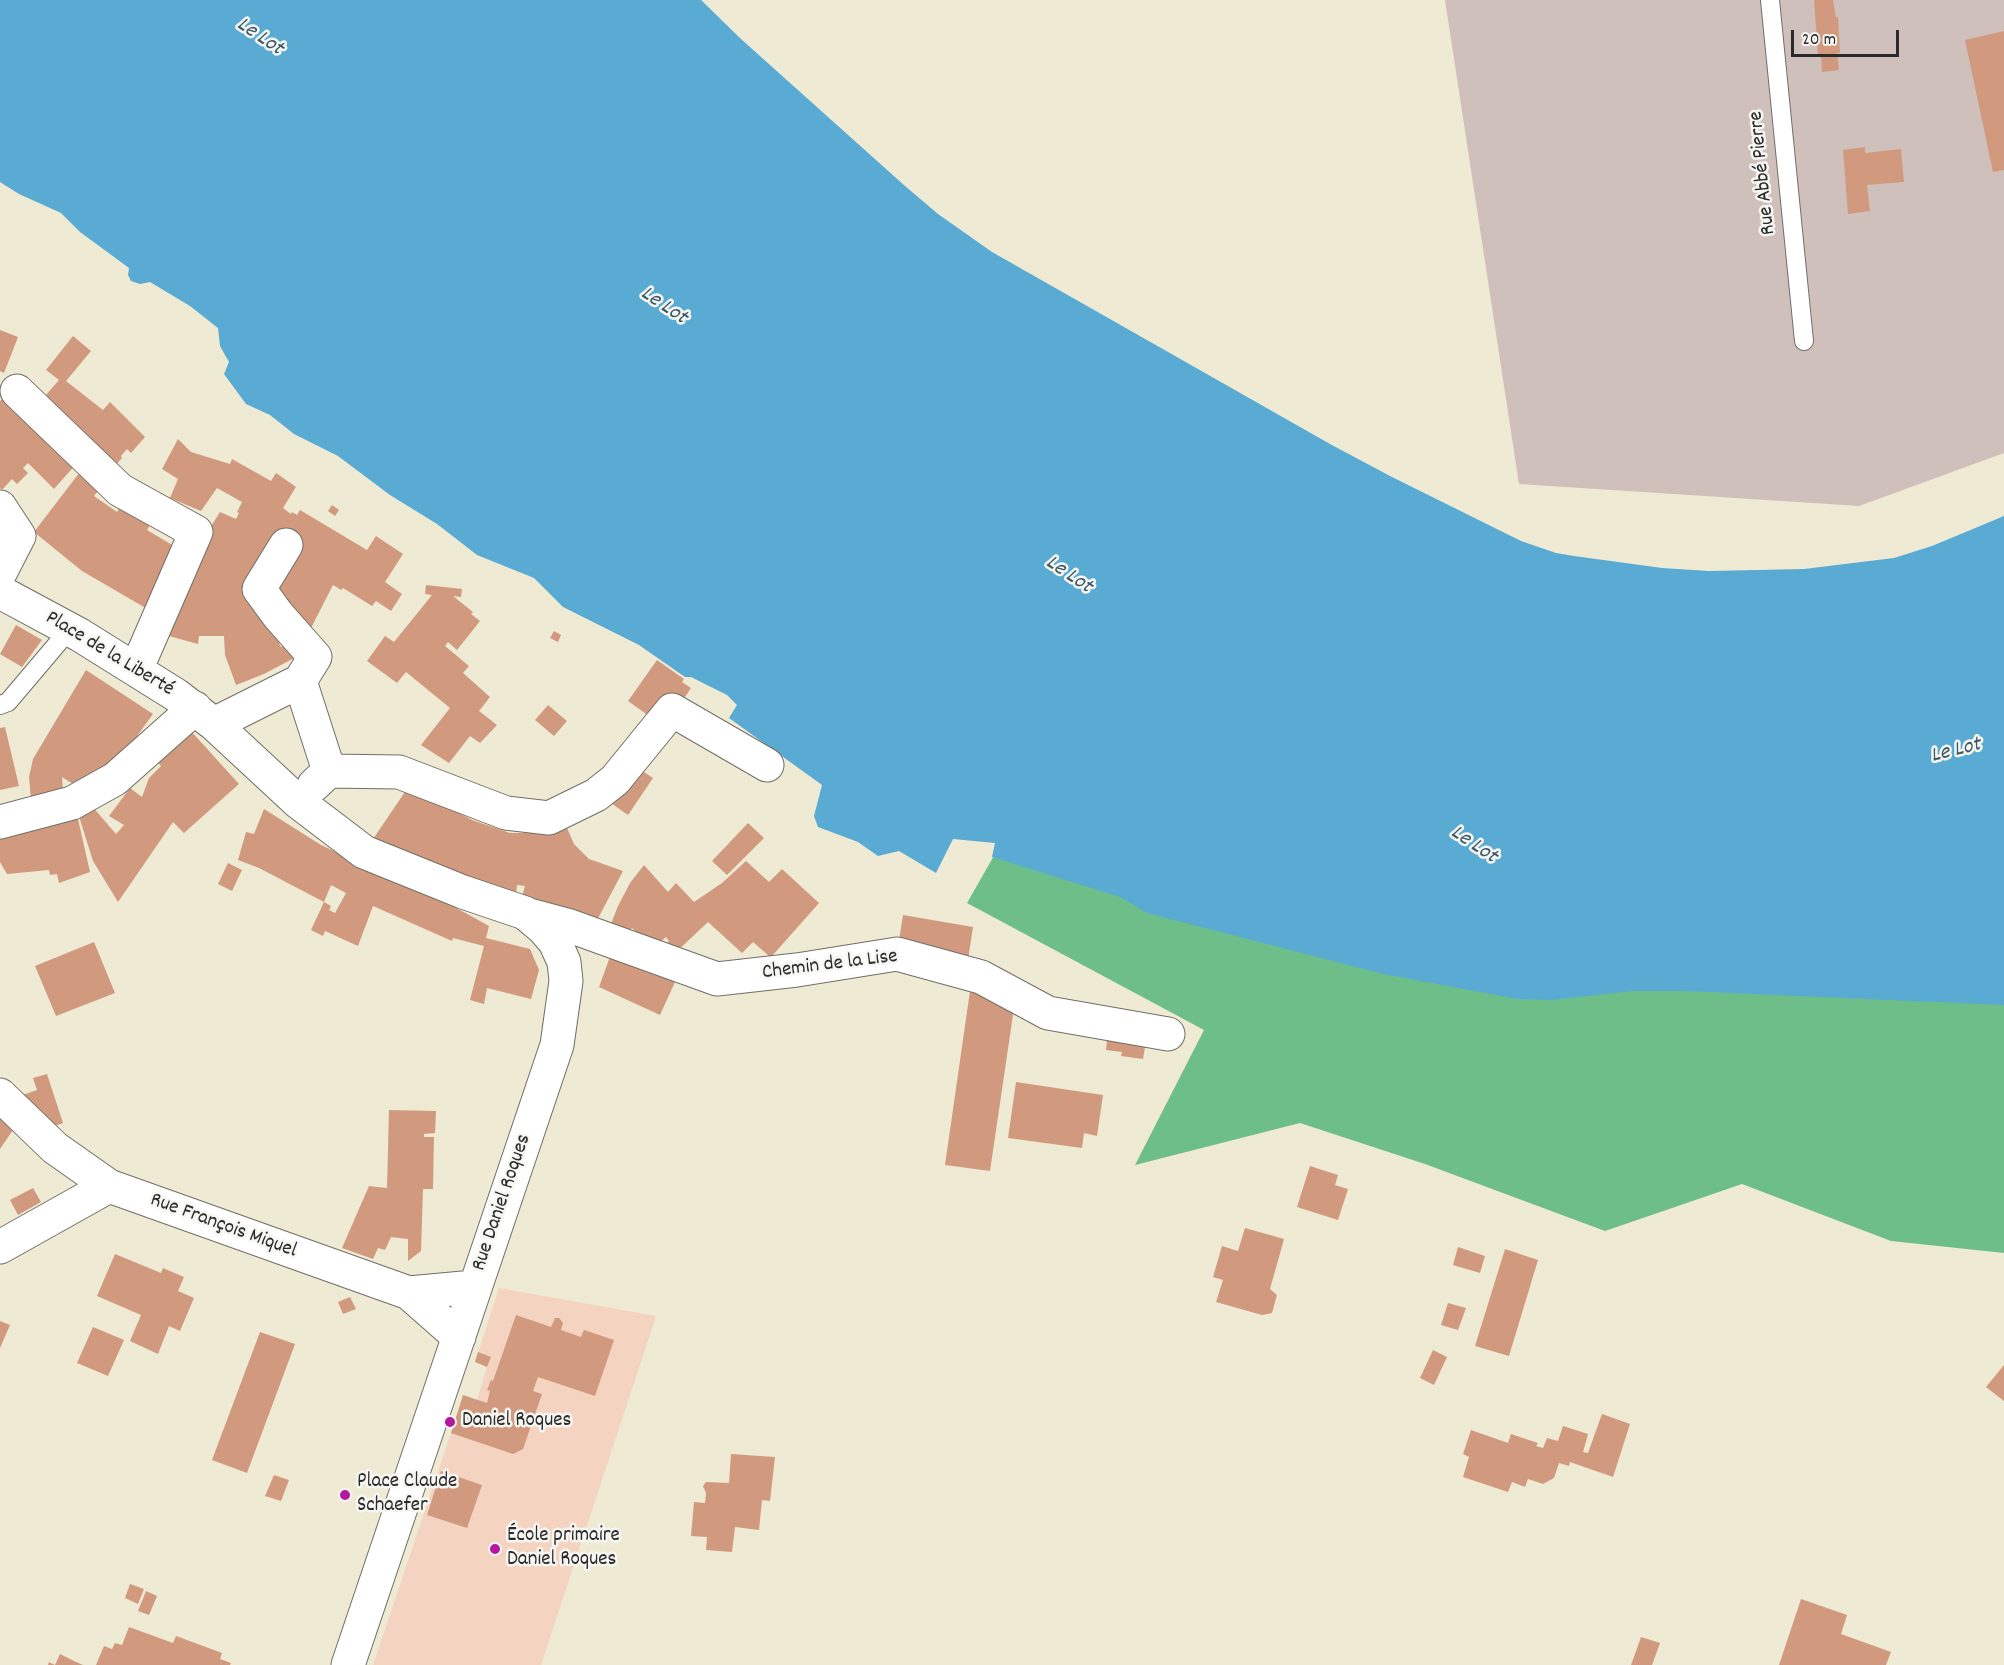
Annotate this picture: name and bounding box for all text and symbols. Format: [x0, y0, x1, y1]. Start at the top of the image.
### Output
water label: Le Lot [231, 13, 287, 63]
scale bar [1794, 18, 1902, 56]
text: 20 m [1802, 28, 1836, 53]
street label: Rue Abbé Pierre [1745, 110, 1783, 236]
water label: Le Lot [635, 282, 691, 332]
water label: Le Lot [1040, 551, 1096, 601]
street label: Place de la Liberté [40, 607, 178, 703]
water label: Le Lot [1928, 733, 1984, 771]
water label: Le Lot [1445, 821, 1501, 871]
street label: Chemin de la Lise [761, 945, 899, 987]
street label: Rue Daniel Roques [468, 1131, 538, 1275]
street label: Rue François Miquel [146, 1189, 300, 1265]
place label: Daniel Roques [462, 1409, 571, 1435]
marker: Daniel Roques [443, 1415, 457, 1429]
place label: Place Claude Schaefer [357, 1470, 457, 1520]
marker: Place Claude Schaefer [338, 1488, 352, 1502]
place label: École primaire Daniel Roques [507, 1524, 620, 1574]
marker: École primaire Daniel Roques [488, 1542, 502, 1556]

